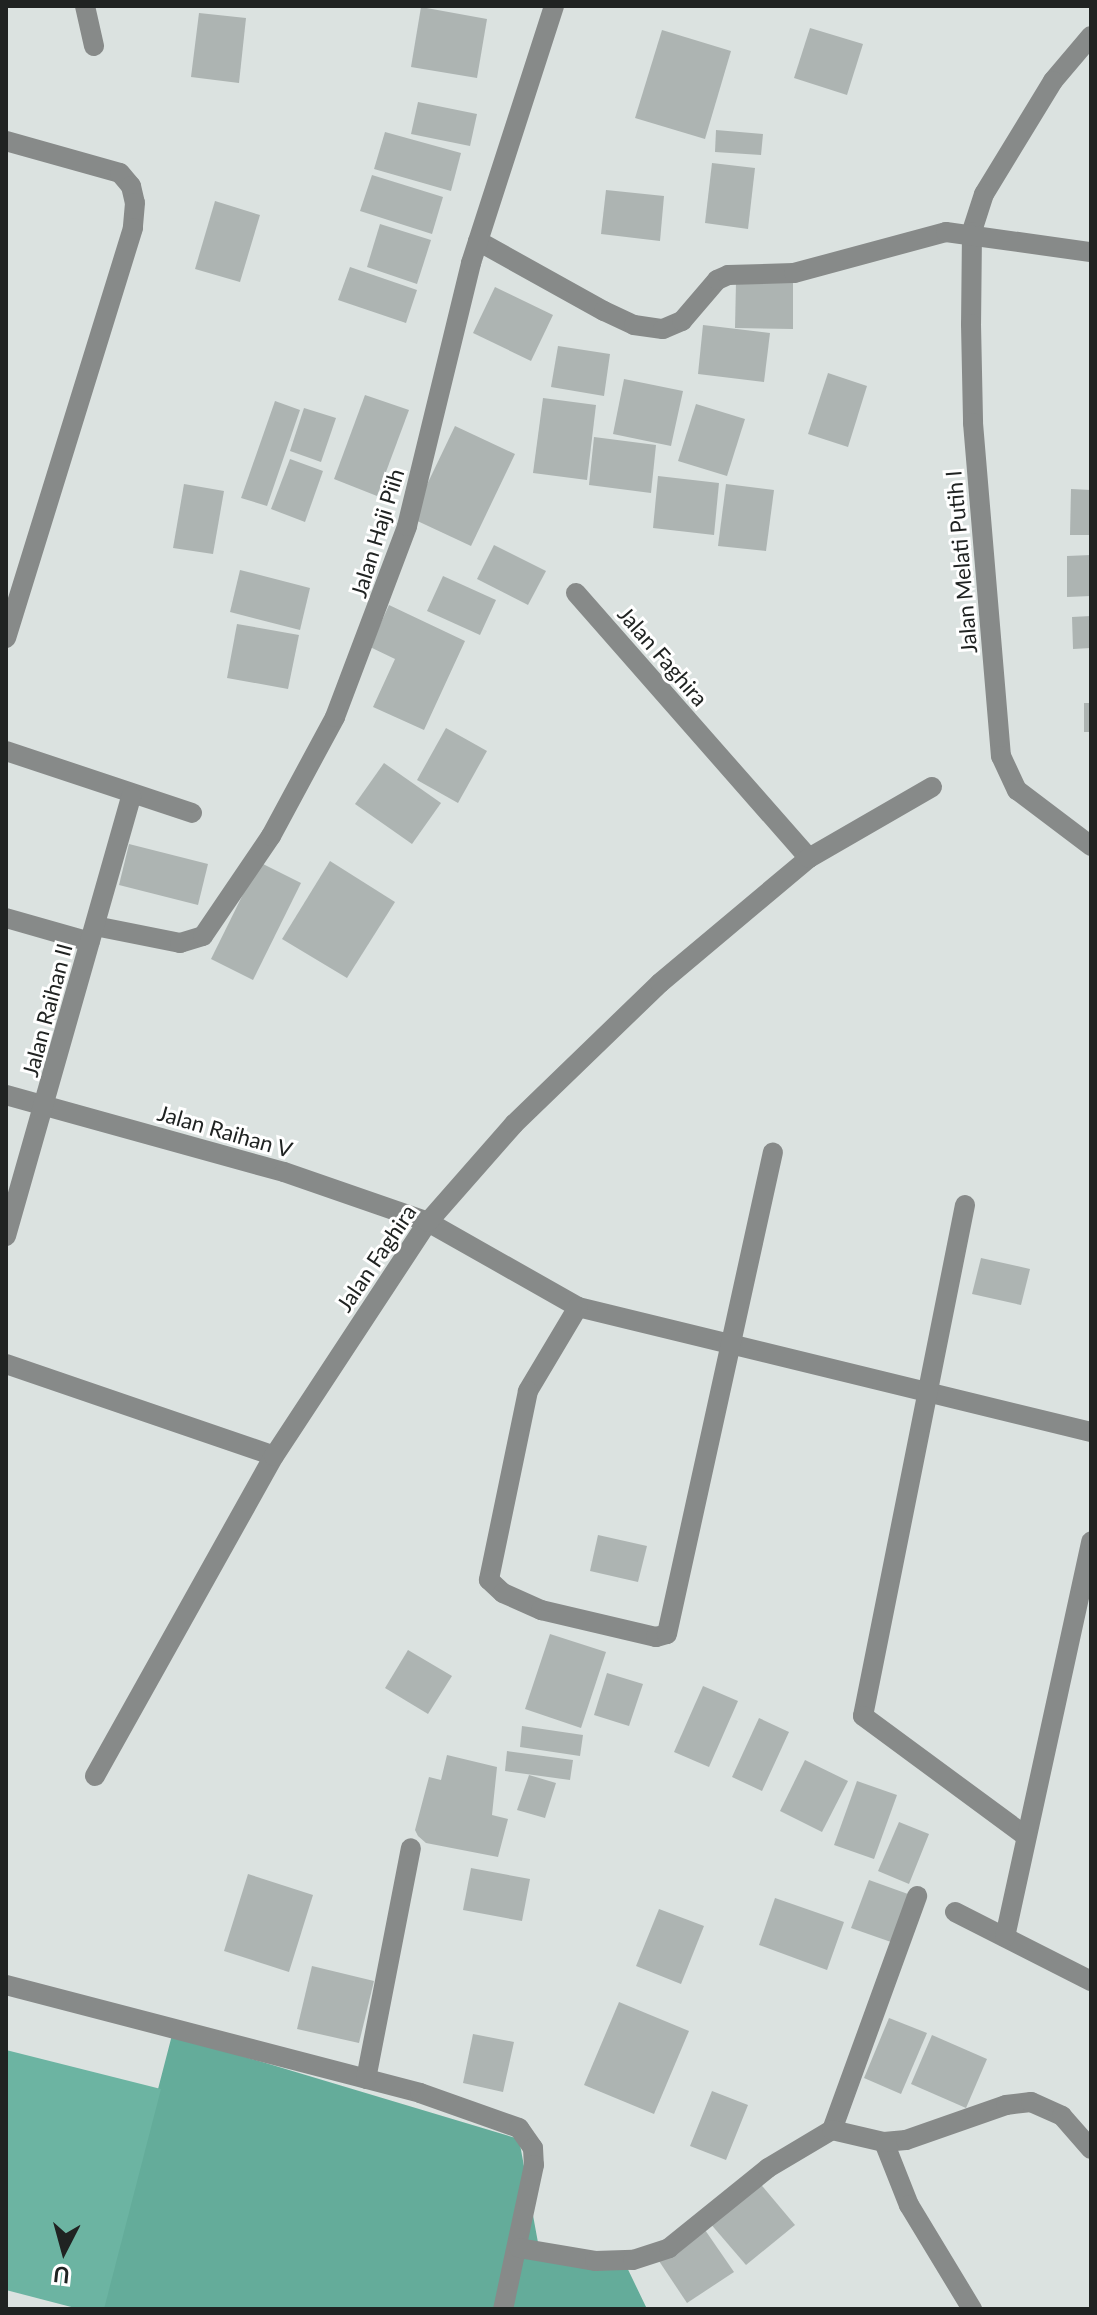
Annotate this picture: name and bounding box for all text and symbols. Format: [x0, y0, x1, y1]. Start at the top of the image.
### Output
street label: Jalan Haji Piih [345, 465, 409, 601]
street label: Jalan Melati Putih I [940, 469, 982, 655]
street label: Jalan Faghira [613, 601, 713, 711]
street label: Jalan Raihan II [17, 940, 77, 1080]
street label: Jalan Raihan V [154, 1099, 296, 1163]
street label: Jalan Faghira [331, 1199, 421, 1317]
north arrow [24, 2211, 104, 2291]
text: U [52, 2261, 71, 2290]

